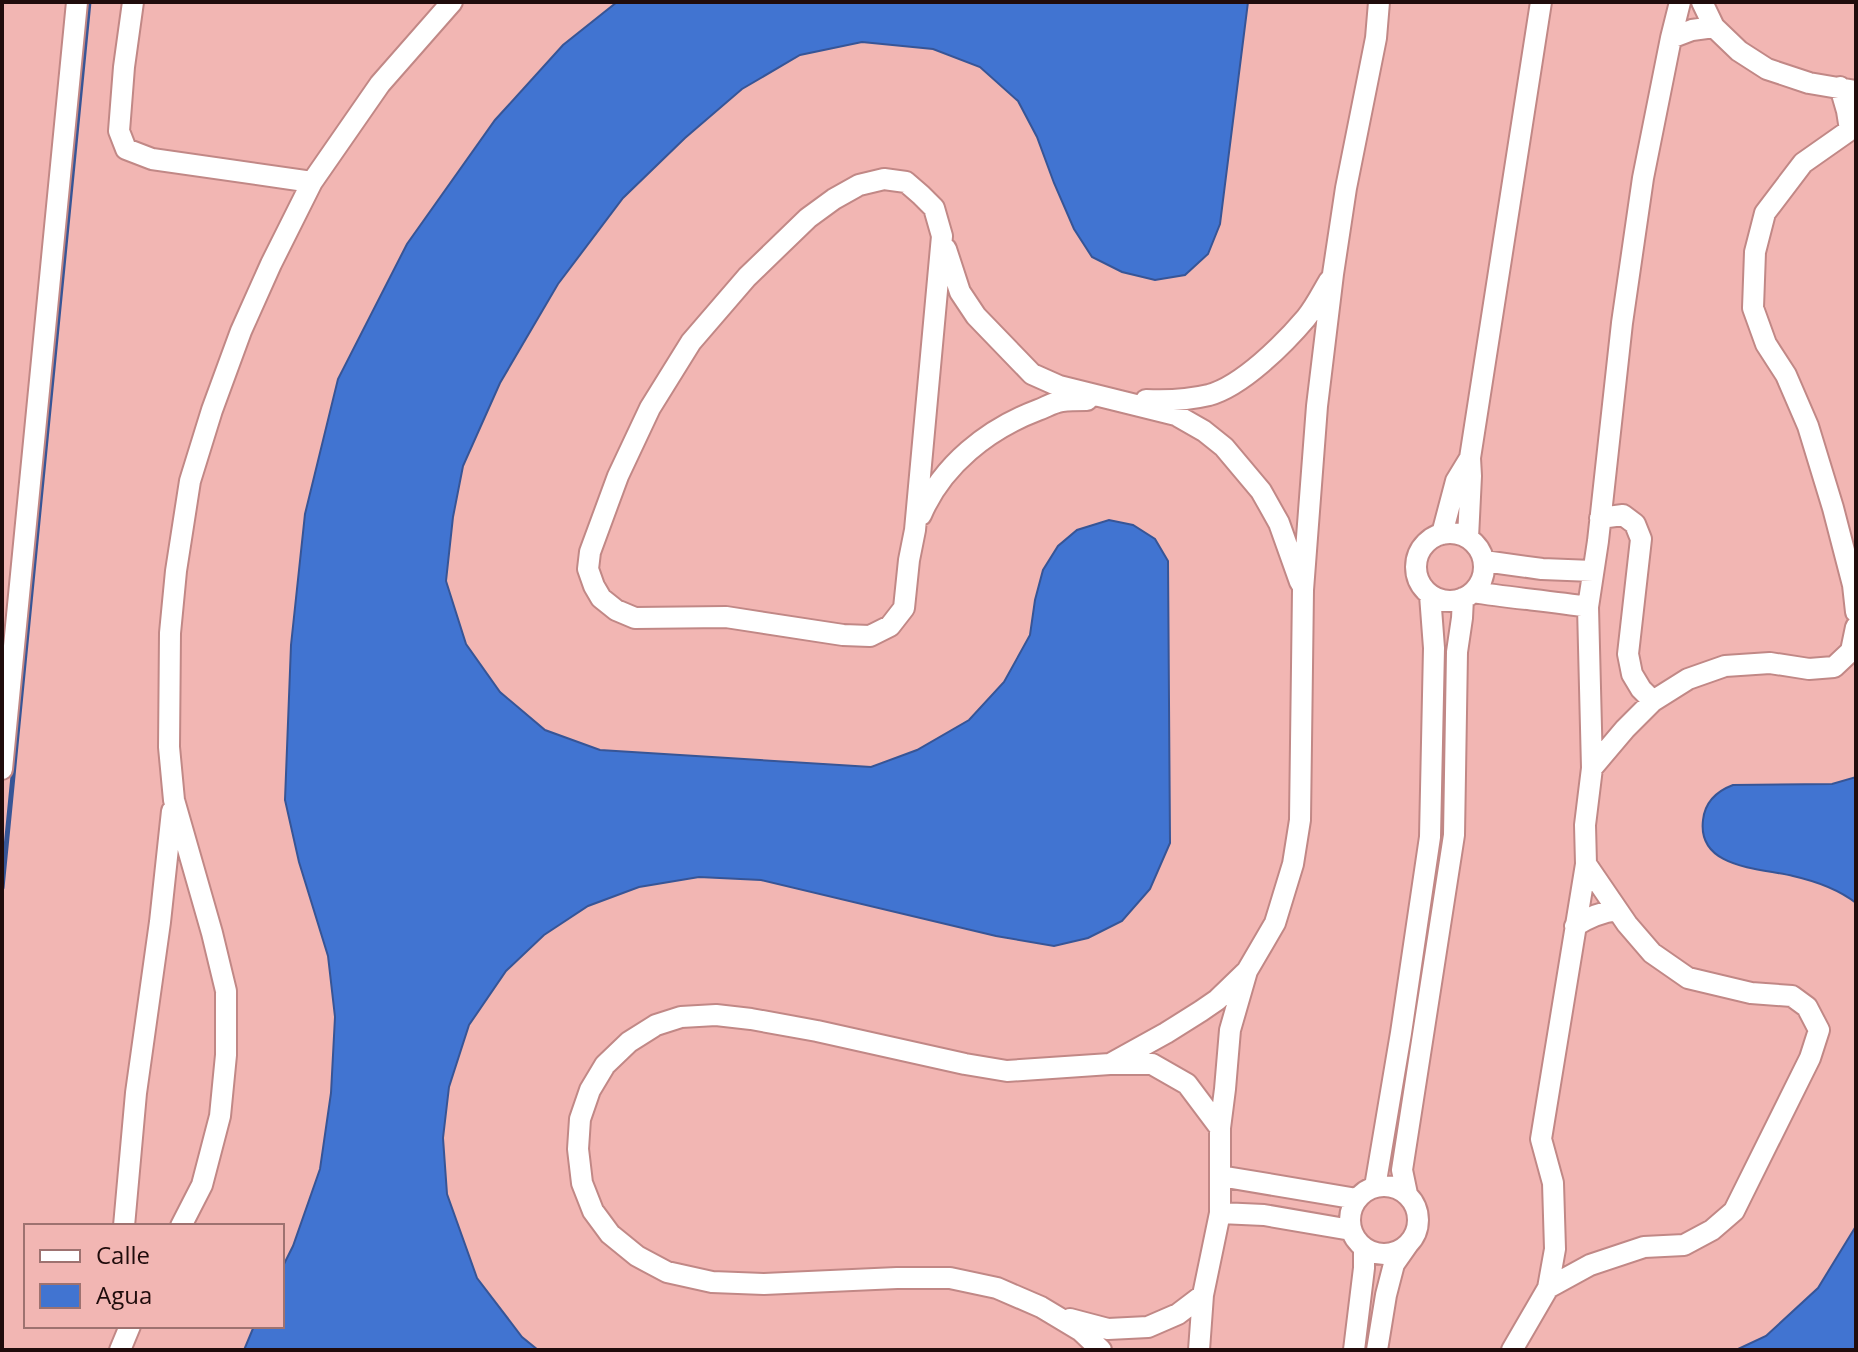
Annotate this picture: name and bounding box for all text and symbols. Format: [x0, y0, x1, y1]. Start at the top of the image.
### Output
legend [24, 1224, 284, 1328]
text: Calle [96, 1238, 150, 1271]
text: Agua [96, 1278, 152, 1311]

